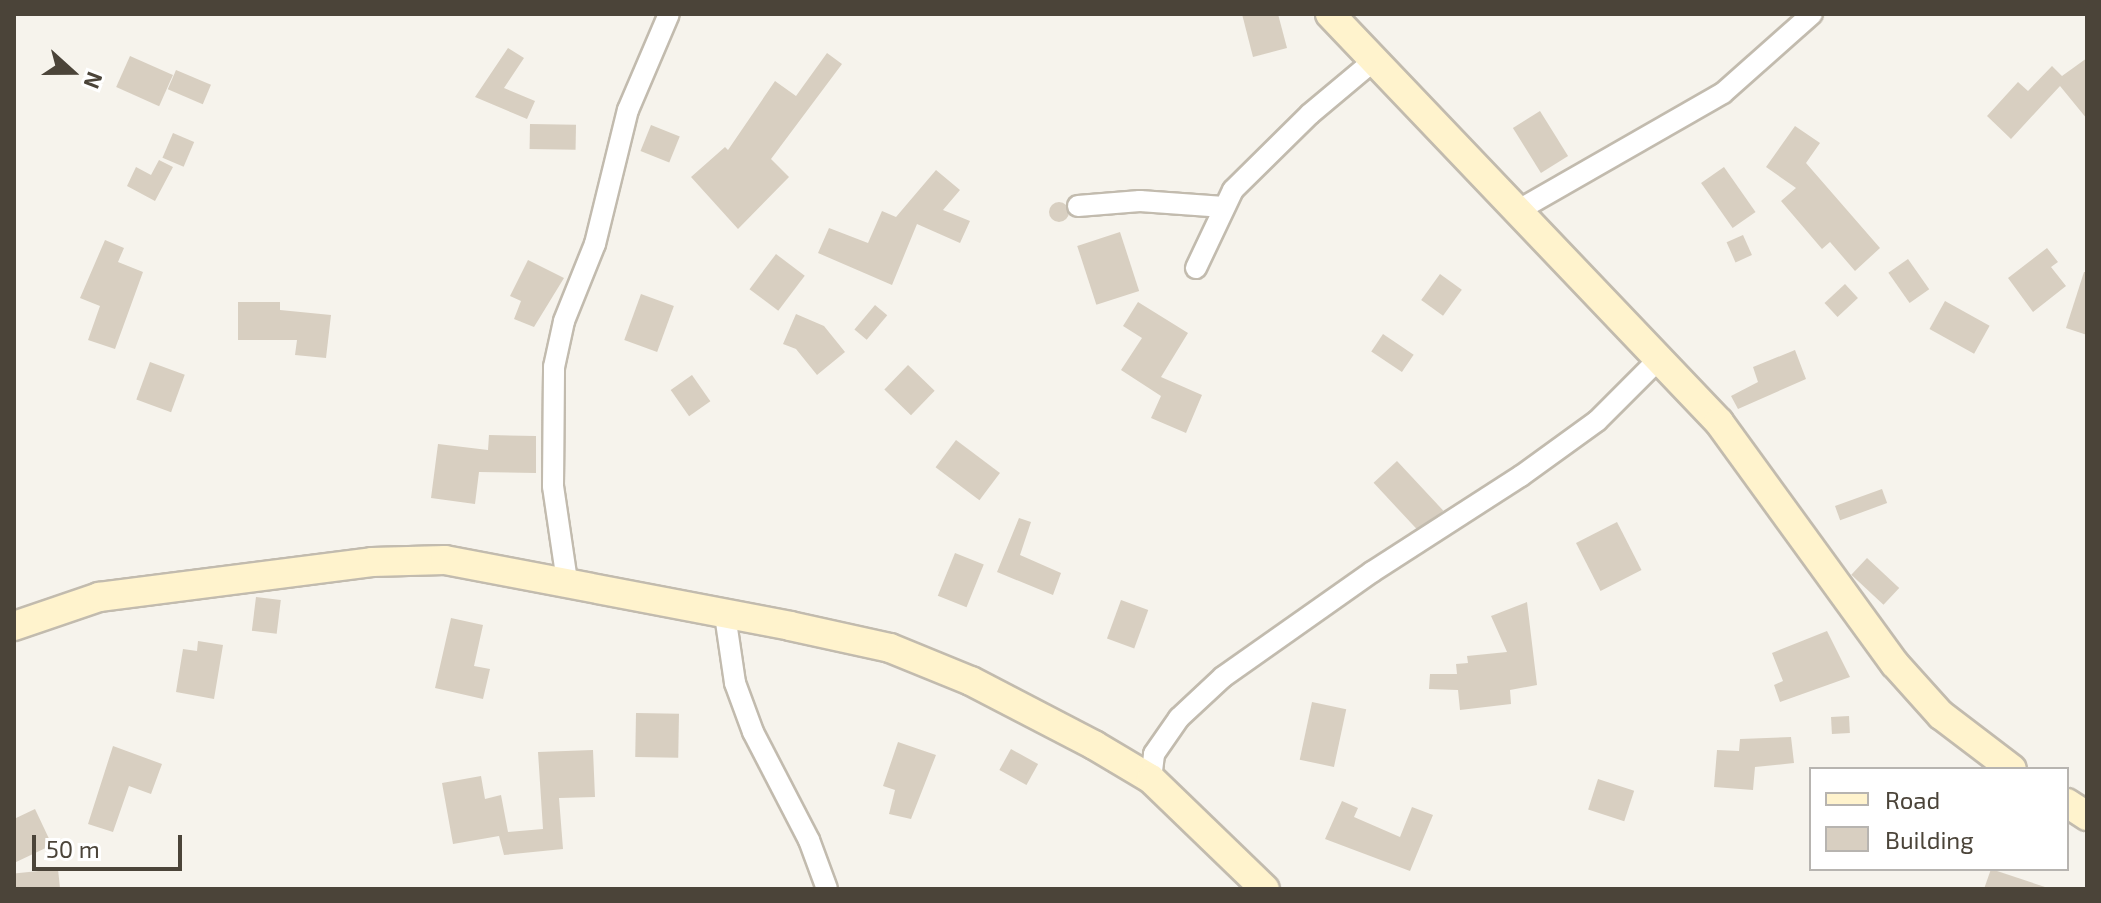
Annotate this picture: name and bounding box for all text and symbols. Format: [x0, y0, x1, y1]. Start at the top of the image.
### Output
north arrow [32, 32, 112, 112]
text: N [79, 69, 109, 93]
legend [1809, 767, 2069, 871]
text: Road [1885, 785, 1940, 814]
scale bar [36, 819, 186, 869]
text: Building [1885, 825, 1974, 854]
text: 50 m [46, 834, 100, 863]

